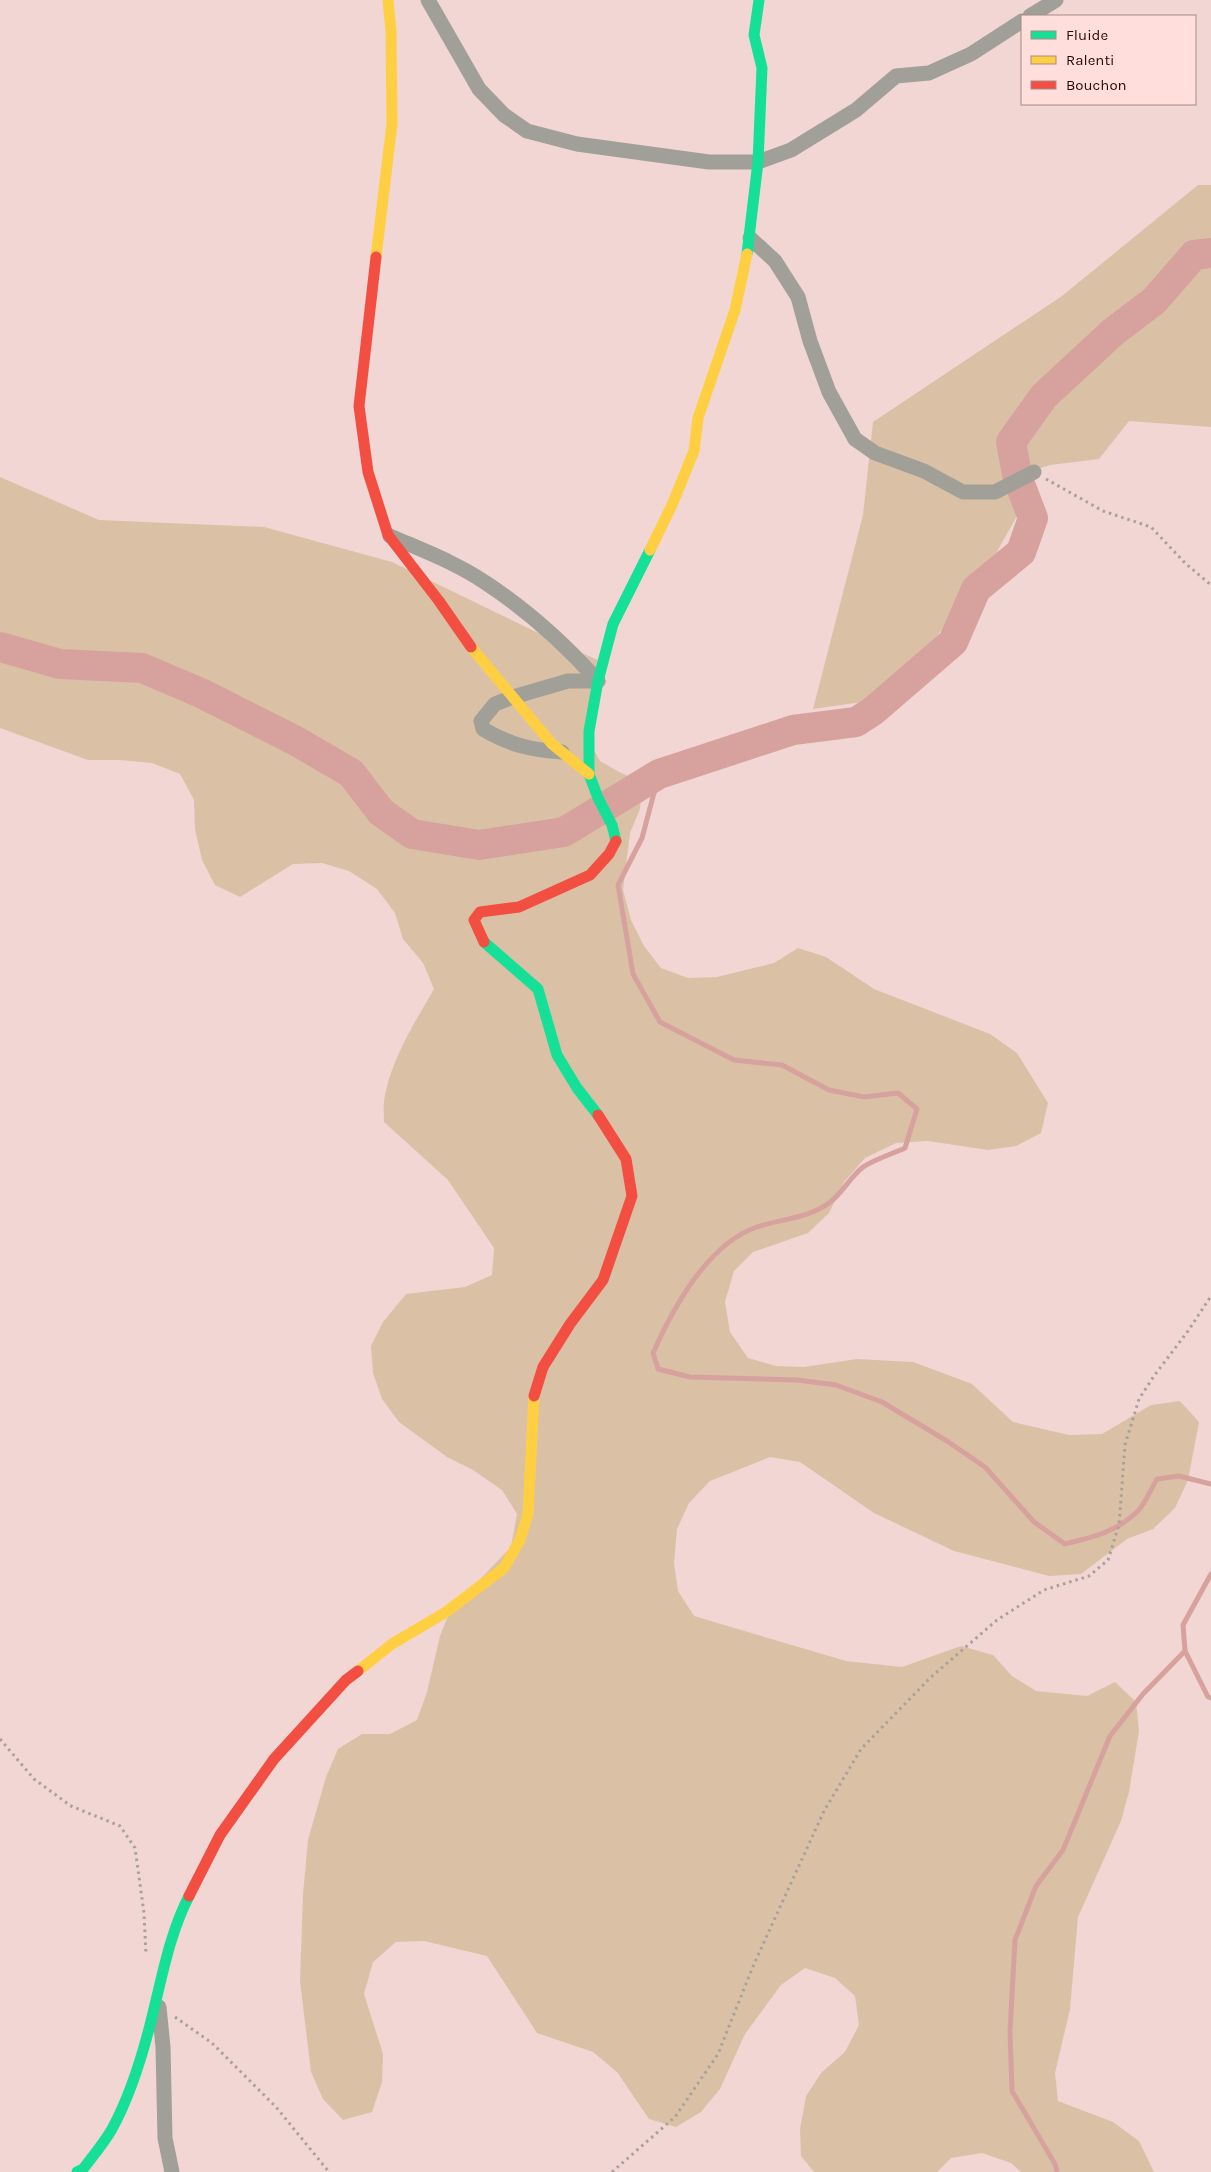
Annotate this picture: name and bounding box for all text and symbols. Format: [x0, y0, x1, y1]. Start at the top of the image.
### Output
legend [1021, 15, 1196, 105]
text: Fluide [1066, 26, 1108, 44]
text: Ralenti [1066, 51, 1115, 69]
text: Bouchon [1066, 76, 1127, 94]

